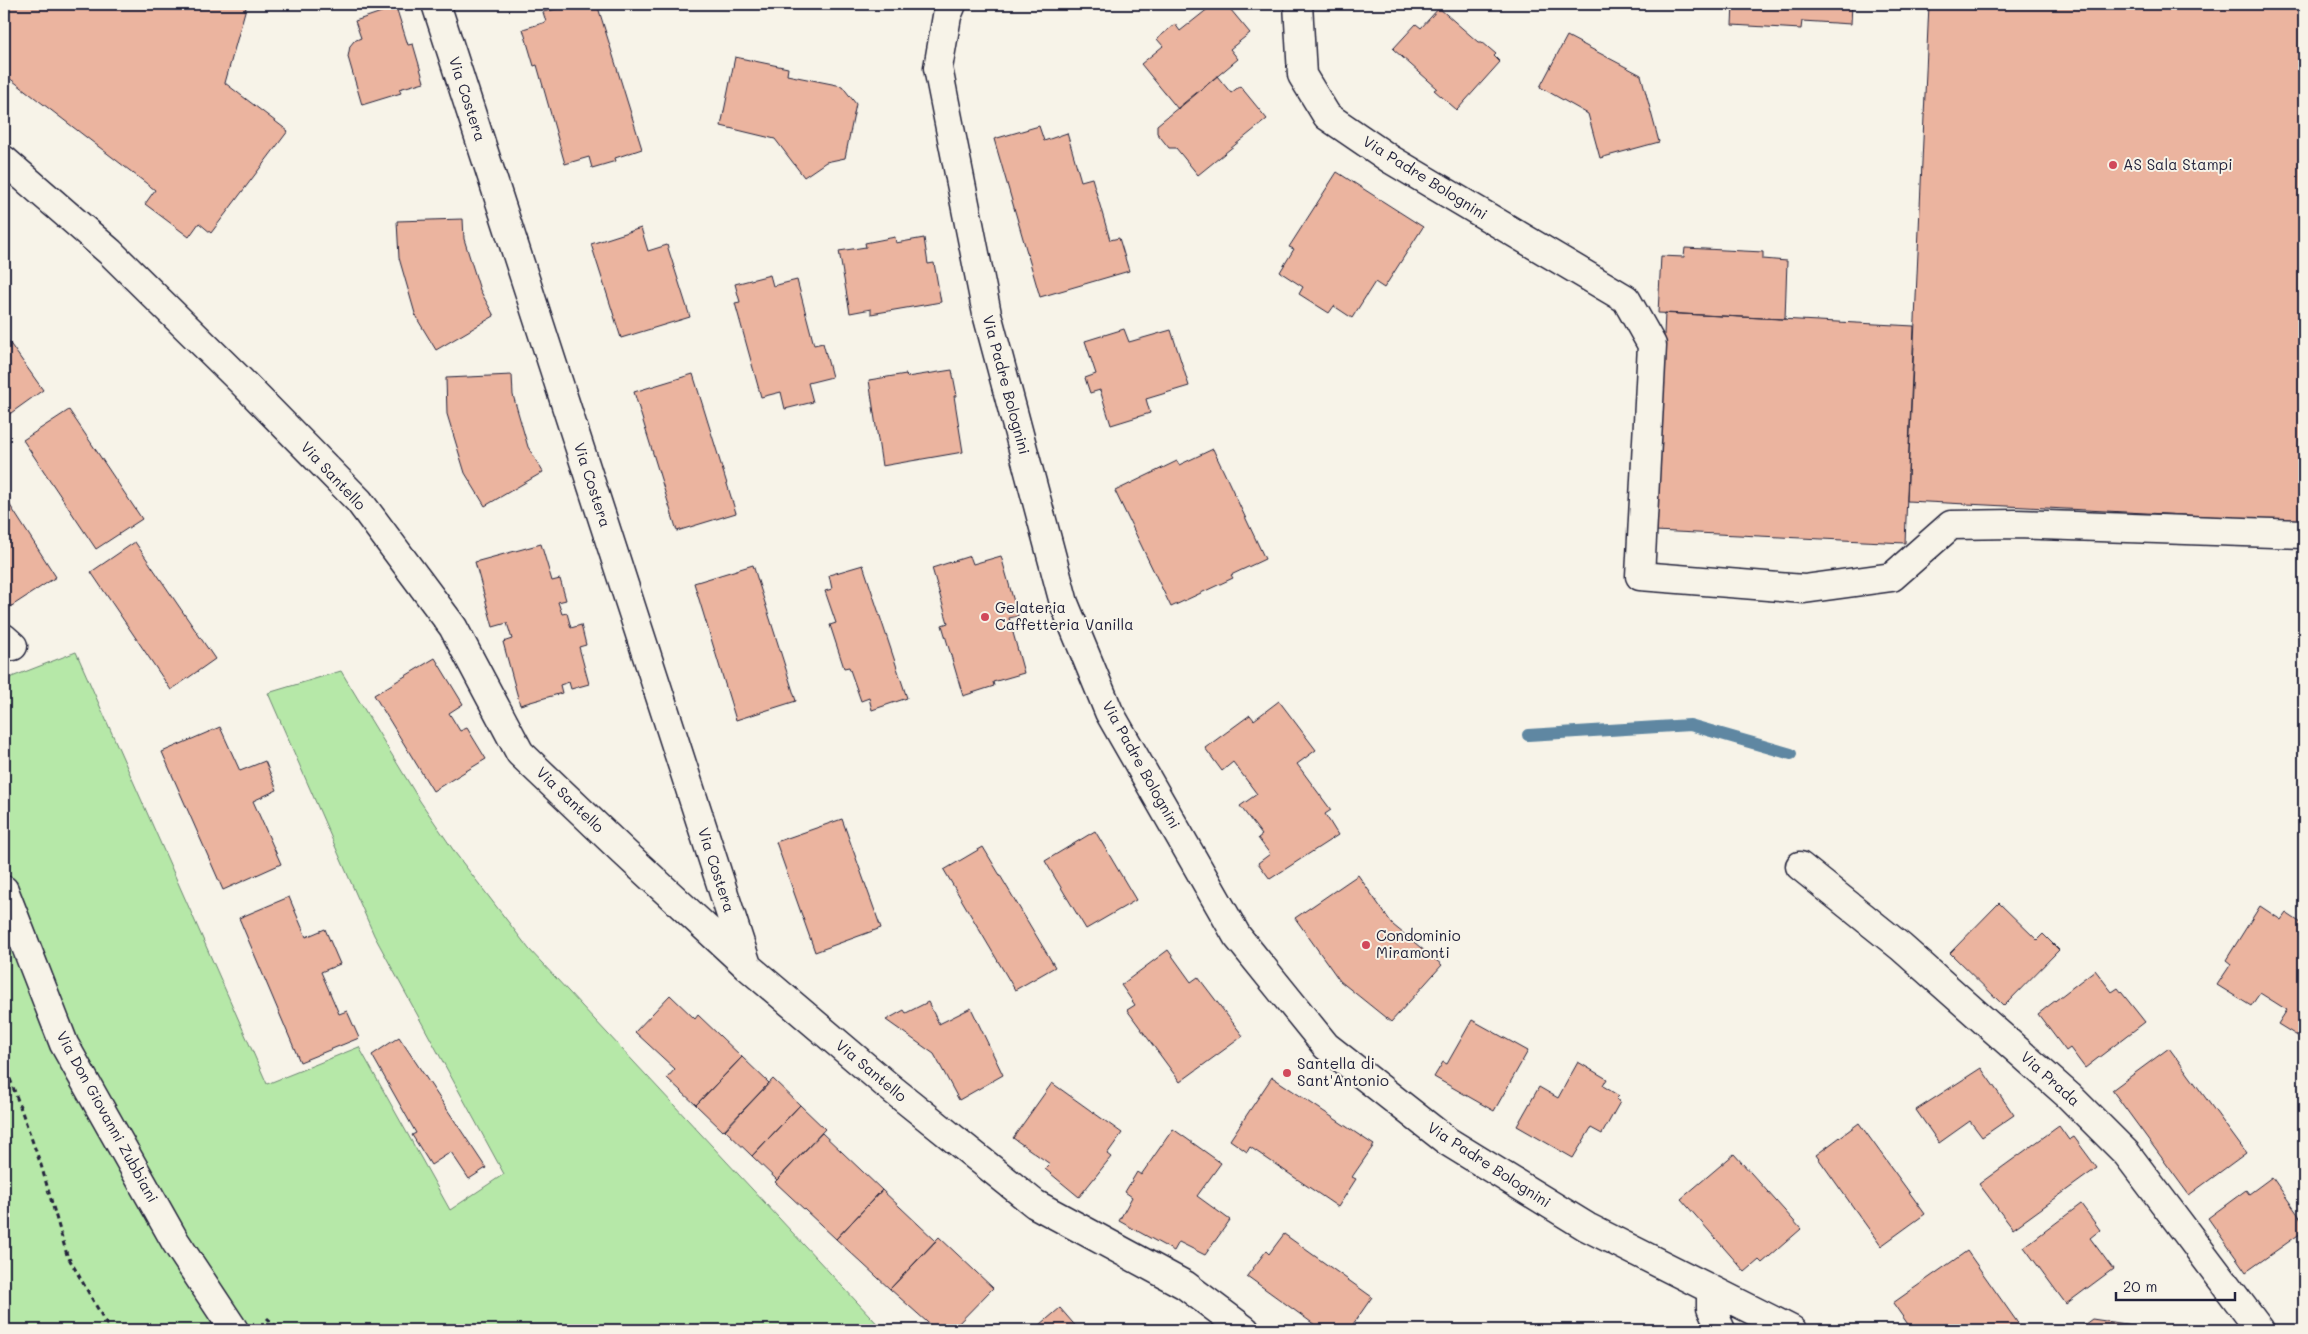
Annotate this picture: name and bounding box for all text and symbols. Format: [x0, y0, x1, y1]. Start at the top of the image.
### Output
street label: Via Costera [445, 54, 491, 144]
street label: Via Padre Bolognini [1359, 131, 1492, 224]
place label: AS Sala Stampi [2123, 154, 2233, 174]
marker: AS Sala Stampi [2107, 159, 2119, 171]
street label: Via Padre Bolognini [979, 313, 1035, 457]
street label: Via Santello [297, 437, 371, 514]
street label: Via Costera [570, 440, 616, 530]
place label: Gelateria Caffetteria Vanilla [995, 597, 1134, 634]
marker: Gelateria Caffetteria Vanilla [979, 611, 991, 623]
street label: Via Padre Bolognini [1098, 697, 1185, 832]
street label: Via Santello [533, 762, 609, 837]
street label: Via Costera [694, 825, 740, 915]
place label: Condominio Miramonti [1376, 925, 1461, 962]
marker: Condominio Miramonti [1360, 939, 1372, 951]
street label: Via Don Giovanni Zubbiani [52, 1027, 163, 1206]
street label: Via Santello [832, 1035, 911, 1106]
street label: Via Prada [2017, 1046, 2085, 1110]
place label: Santella di Sant'Antonio [1297, 1053, 1389, 1090]
marker: Santella di Sant'Antonio [1281, 1067, 1293, 1079]
street label: Via Padre Bolognini [1424, 1117, 1555, 1212]
scale bar [2116, 1269, 2234, 1301]
text: 20 m [2123, 1276, 2157, 1296]

